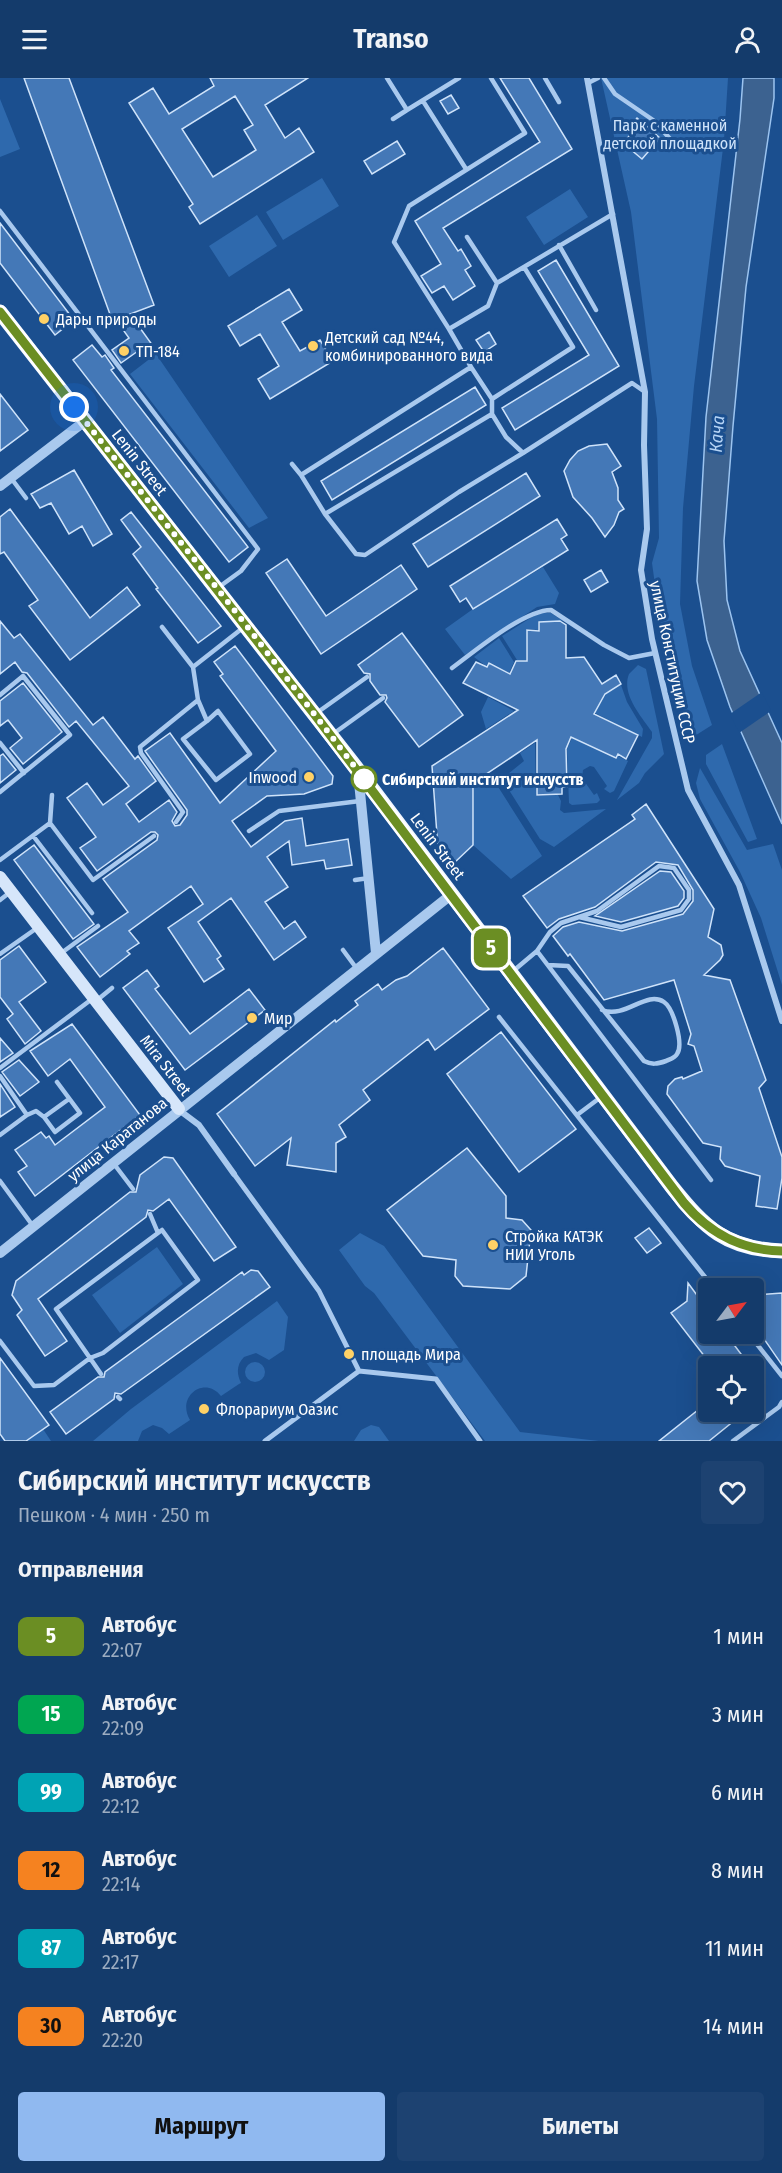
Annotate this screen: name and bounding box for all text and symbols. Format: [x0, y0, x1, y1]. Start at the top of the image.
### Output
icon: menu [18, 23, 51, 56]
text: Transo [353, 23, 429, 55]
icon: person [731, 23, 764, 56]
park label: Парк с каменной детской площадкой [603, 116, 737, 153]
place label: Дары природы [55, 310, 157, 329]
marker: Дары природы [37, 312, 51, 326]
place label: Детский сад №44, комбинированного вида [324, 328, 493, 365]
marker: Детский сад №44, комбинированного вида [306, 339, 320, 353]
place label: ТП-184 [136, 342, 180, 361]
marker: ТП-184 [117, 344, 131, 358]
your location [59, 392, 89, 422]
water label: Кача [705, 415, 729, 453]
street label: Lenin Street [108, 425, 172, 500]
street label: улица Конституции СССР [646, 579, 699, 745]
marker: Сибирский институт искусств [351, 766, 377, 792]
place label: Inwood [248, 768, 297, 787]
marker: Inwood [302, 770, 316, 784]
place label: Сибирский институт искусств [382, 770, 584, 789]
street label: Lenin Street [406, 809, 469, 884]
line badge: 5 [472, 928, 510, 968]
text: 5 [486, 935, 496, 961]
place label: Мир [264, 1009, 292, 1028]
marker: Мир [245, 1011, 259, 1025]
street label: Mira Street [136, 1031, 196, 1100]
street label: улица Каратанова [64, 1093, 171, 1185]
place label: Стройка КАТЭК НИИ Уголь [505, 1227, 603, 1264]
marker: Стройка КАТЭК НИИ Уголь [486, 1238, 500, 1252]
north arrow [698, 1278, 764, 1344]
map controls [698, 1278, 764, 1422]
place label: площадь Мира [361, 1345, 461, 1364]
marker: площадь Мира [342, 1347, 356, 1361]
button: locate [698, 1356, 764, 1422]
place label: Флорариум Оазис [216, 1400, 339, 1419]
marker: Флорариум Оазис [197, 1402, 211, 1416]
button: heart [701, 1461, 764, 1524]
text: Сибирский институт искусств [18, 1464, 371, 1497]
text: Пешком · 4 мин · 250 m [18, 1503, 210, 1527]
text: Отправления [18, 1556, 144, 1583]
text: Автобус [102, 1611, 177, 1638]
text: 5 [46, 1623, 56, 1649]
text: 1 мин [713, 1623, 764, 1650]
text: 22:07 [102, 1638, 142, 1662]
text: Автобус [102, 1689, 177, 1716]
text: 15 [41, 1701, 61, 1727]
text: 3 мин [712, 1701, 764, 1728]
text: 22:09 [102, 1716, 144, 1740]
text: Автобус [102, 1767, 177, 1794]
text: 99 [40, 1779, 62, 1805]
text: 6 мин [711, 1779, 764, 1806]
text: 22:12 [102, 1794, 140, 1818]
text: Автобус [102, 1845, 177, 1872]
text: 12 [42, 1857, 60, 1883]
text: 8 мин [711, 1857, 764, 1884]
text: 22:14 [102, 1872, 141, 1896]
text: Автобус [102, 1923, 177, 1950]
text: 87 [41, 1935, 61, 1961]
text: 11 мин [705, 1935, 764, 1962]
text: 22:17 [102, 1950, 139, 1974]
text: Автобус [102, 2001, 177, 2028]
text: 30 [40, 2013, 62, 2039]
text: 14 мин [703, 2013, 764, 2040]
text: 22:20 [102, 2028, 143, 2052]
button: Маршрут [18, 2092, 385, 2161]
button: Билеты [397, 2092, 764, 2161]

